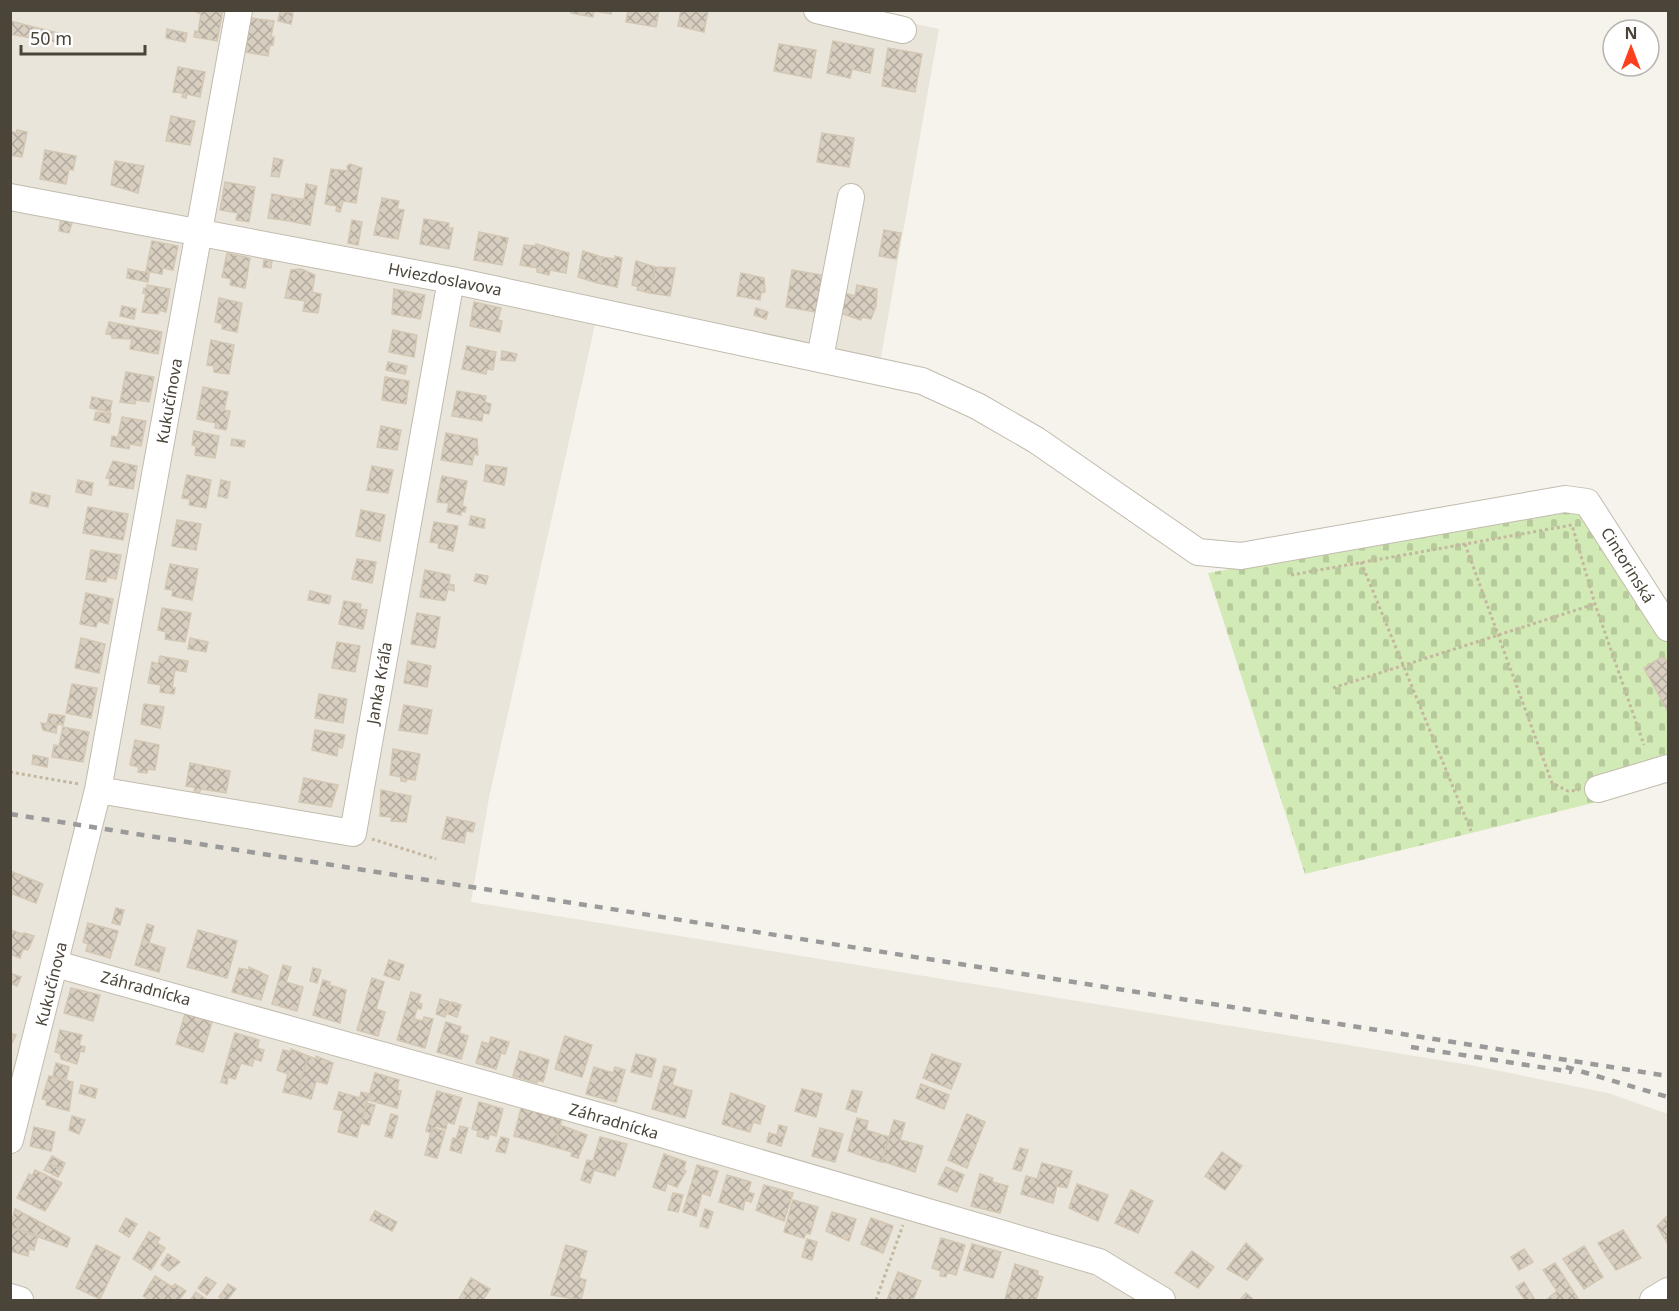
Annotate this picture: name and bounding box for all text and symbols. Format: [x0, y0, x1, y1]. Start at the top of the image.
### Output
scale bar [21, 18, 146, 56]
north arrow [1601, 18, 1661, 78]
text: N [1624, 22, 1638, 44]
text: 50 m [30, 26, 72, 50]
street label: Hviezdoslavova [386, 257, 504, 301]
street label: Kukučínova [151, 357, 187, 445]
street label: Cintorinská [1596, 523, 1660, 607]
street label: Janka Kráľa [361, 640, 397, 728]
street label: Kukučínova [30, 939, 72, 1029]
street label: Záhradnícka [99, 965, 193, 1011]
street label: Záhradnícka [567, 1098, 661, 1144]

